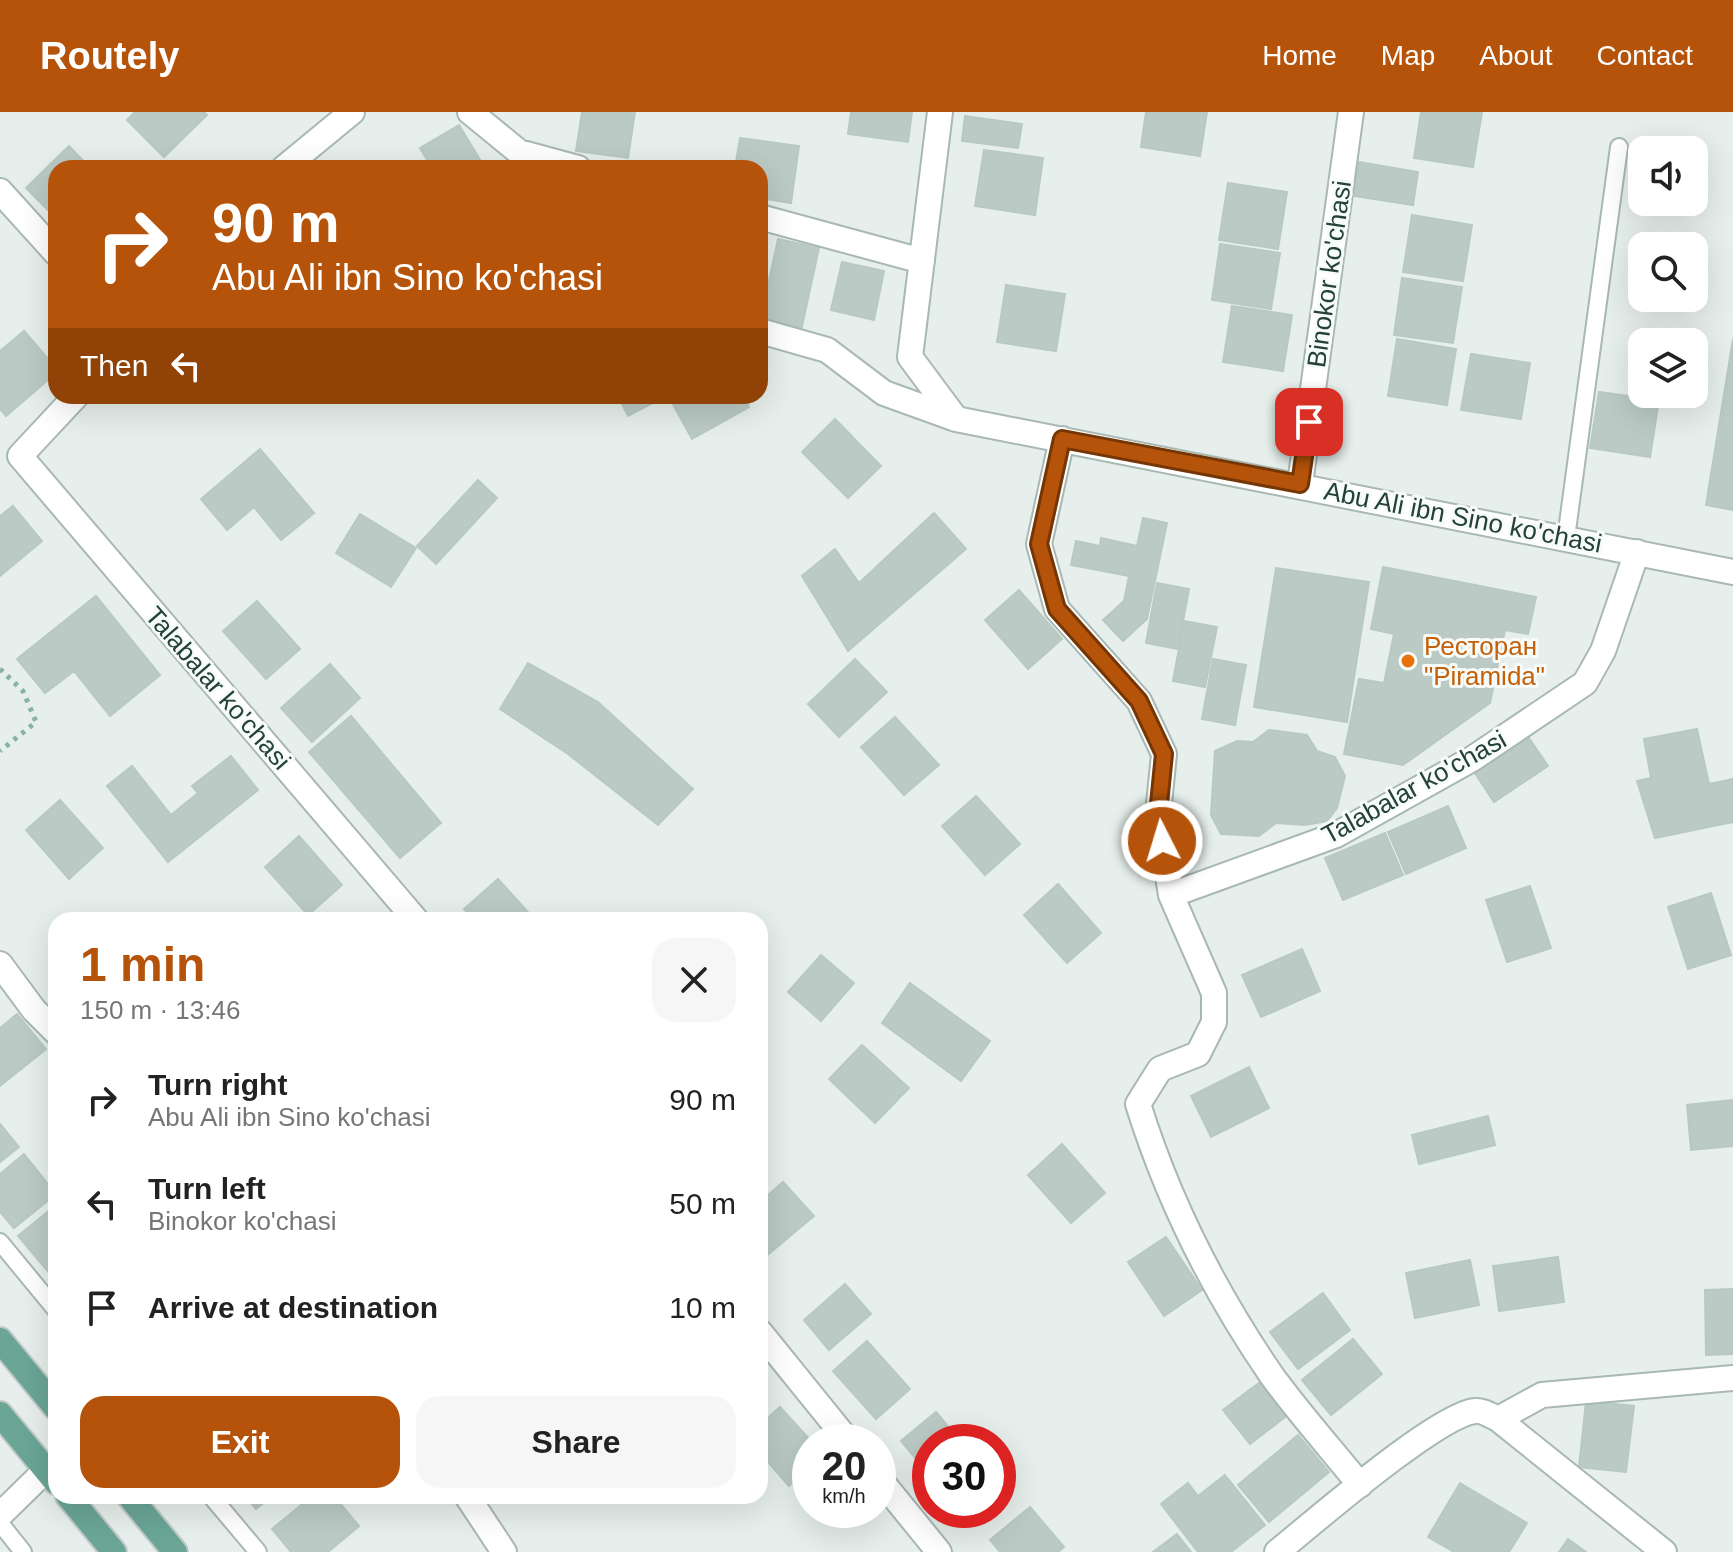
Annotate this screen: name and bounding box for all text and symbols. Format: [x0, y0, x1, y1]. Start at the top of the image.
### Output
text: Routely [40, 35, 179, 77]
text: Home [1262, 40, 1337, 71]
text: Map [1381, 40, 1435, 71]
text: About [1479, 40, 1553, 71]
text: Contact [1597, 40, 1693, 71]
map controls [1628, 136, 1708, 408]
button: sound [1628, 136, 1708, 216]
street label: Binokor ko'chasi [1301, 179, 1357, 369]
text: 90 m [212, 191, 340, 254]
icon: right [80, 192, 184, 296]
button: search [1628, 232, 1708, 312]
text: Abu Ali ibn Sino ko'chasi [212, 257, 603, 298]
button: layers [1628, 328, 1708, 408]
icon: left [164, 344, 208, 388]
text: Then [80, 349, 148, 382]
pin [1275, 388, 1343, 456]
icon: arrive [1287, 400, 1331, 444]
street label: Abu Ali ibn Sino ko'chasi [1321, 475, 1605, 559]
street label: Talabalar ko'chasi [139, 600, 297, 776]
place label: Ресторан "Piramida" [1424, 631, 1545, 691]
marker: Ресторан "Piramida" [1399, 652, 1417, 670]
street label: Talabalar ko'chasi [1317, 724, 1511, 850]
position arrow [1120, 799, 1204, 883]
text: 1 min [80, 938, 205, 991]
button: close [652, 938, 736, 1022]
text: 150 m · 13:46 [80, 995, 240, 1025]
text: Turn right [148, 1068, 287, 1101]
icon: right [80, 1078, 124, 1122]
text: 90 m [669, 1083, 736, 1116]
text: Abu Ali ibn Sino ko'chasi [148, 1102, 430, 1132]
text: Turn left [148, 1172, 266, 1205]
icon: left [80, 1182, 124, 1226]
text: 50 m [669, 1187, 736, 1220]
text: Binokor ko'chasi [148, 1206, 337, 1236]
icon: arrive [80, 1286, 124, 1330]
text: Arrive at destination [148, 1291, 438, 1324]
text: 10 m [669, 1291, 736, 1324]
button: Exit [80, 1396, 400, 1488]
button: Share [416, 1396, 736, 1488]
speed limit sign: 30 [912, 1424, 1016, 1528]
text: 20 [822, 1444, 866, 1488]
text: km/h [822, 1485, 866, 1507]

